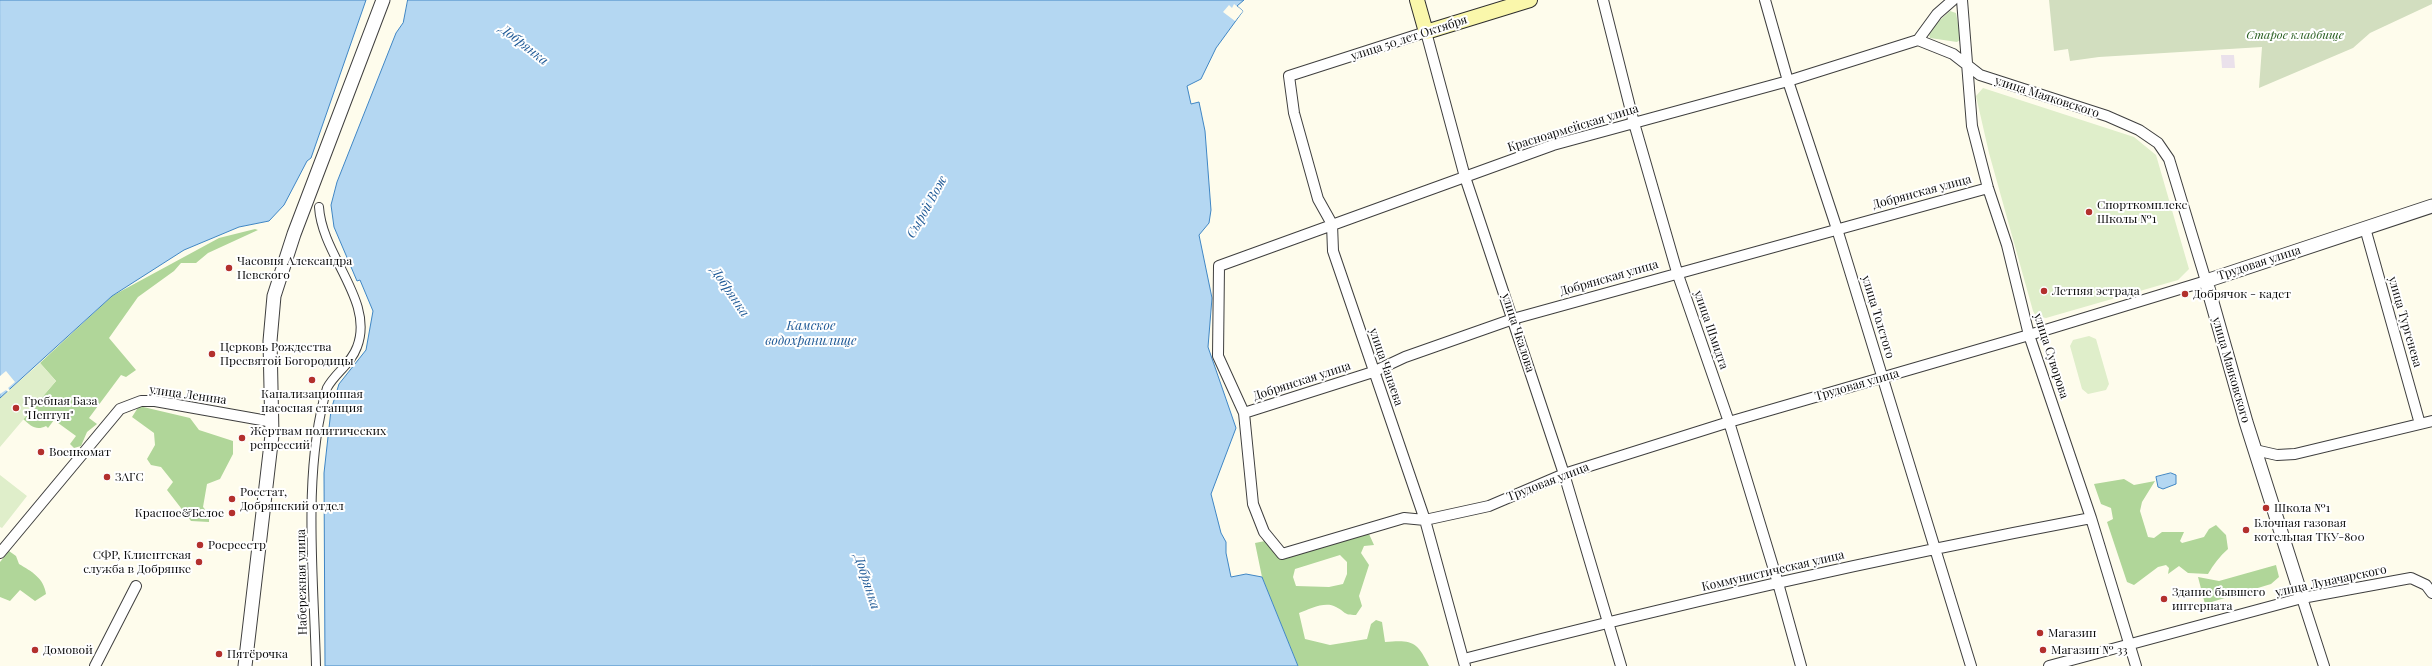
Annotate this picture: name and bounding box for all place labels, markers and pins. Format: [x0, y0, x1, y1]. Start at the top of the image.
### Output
place label: Спорткомплекс Школы №1 [2097, 198, 2187, 226]
marker: Спорткомплекс Школы №1 [2084, 207, 2094, 217]
place label: Часовня Александра Невского [237, 254, 352, 282]
marker: Часовня Александра Невского [224, 263, 234, 273]
place label: Летняя эстрада [2052, 284, 2140, 298]
marker: Летняя эстрада [2039, 286, 2049, 296]
place label: Добрячок - кадет [2193, 287, 2291, 301]
marker: Добрячок - кадет [2180, 289, 2190, 299]
place label: Церковь Рождества Пресвятой Богородицы [220, 340, 354, 368]
marker: Церковь Рождества Пресвятой Богородицы [207, 349, 217, 359]
marker: Канализационная насосная станция [307, 375, 317, 385]
place label: Канализационная насосная станция [261, 387, 363, 415]
place label: Гребная База "Нептун" [24, 394, 98, 422]
marker: Гребная База "Нептун" [11, 403, 21, 413]
place label: Жертвам политических репрессий [250, 424, 386, 452]
marker: Жертвам политических репрессий [237, 433, 247, 443]
place label: Военкомат [49, 445, 111, 459]
marker: Военкомат [36, 447, 46, 457]
place label: ЗАГС [115, 470, 144, 484]
marker: ЗАГС [102, 472, 112, 482]
place label: Росстат, Добрянский отдел [240, 485, 344, 513]
marker: Росстат, Добрянский отдел [227, 494, 237, 504]
place label: Школа №1 [2274, 501, 2330, 515]
marker: Школа №1 [2261, 503, 2271, 513]
place label: Красное&Белое [135, 506, 224, 520]
marker: Красное&Белое [227, 508, 237, 518]
place label: Блочная газовая котельная ТКУ-800 [2254, 516, 2365, 544]
marker: Блочная газовая котельная ТКУ-800 [2241, 525, 2251, 535]
place label: Росреестр [208, 538, 266, 552]
marker: Росреестр [195, 540, 205, 550]
place label: СФР, Клиентская служба в Добрянке [83, 548, 191, 576]
marker: СФР, Клиентская служба в Добрянке [194, 557, 204, 567]
place label: Здание бывшего интерната [2172, 585, 2265, 613]
marker: Здание бывшего интерната [2159, 594, 2169, 604]
place label: Магазин [2048, 626, 2096, 640]
marker: Магазин [2035, 628, 2045, 638]
place label: Домовой [43, 643, 93, 657]
place label: Магазин № 33 [2051, 643, 2128, 657]
marker: Домовой [30, 645, 40, 655]
marker: Магазин № 33 [2038, 645, 2048, 655]
place label: Пятёрочка [227, 647, 288, 661]
marker: Пятёрочка [214, 649, 224, 659]

